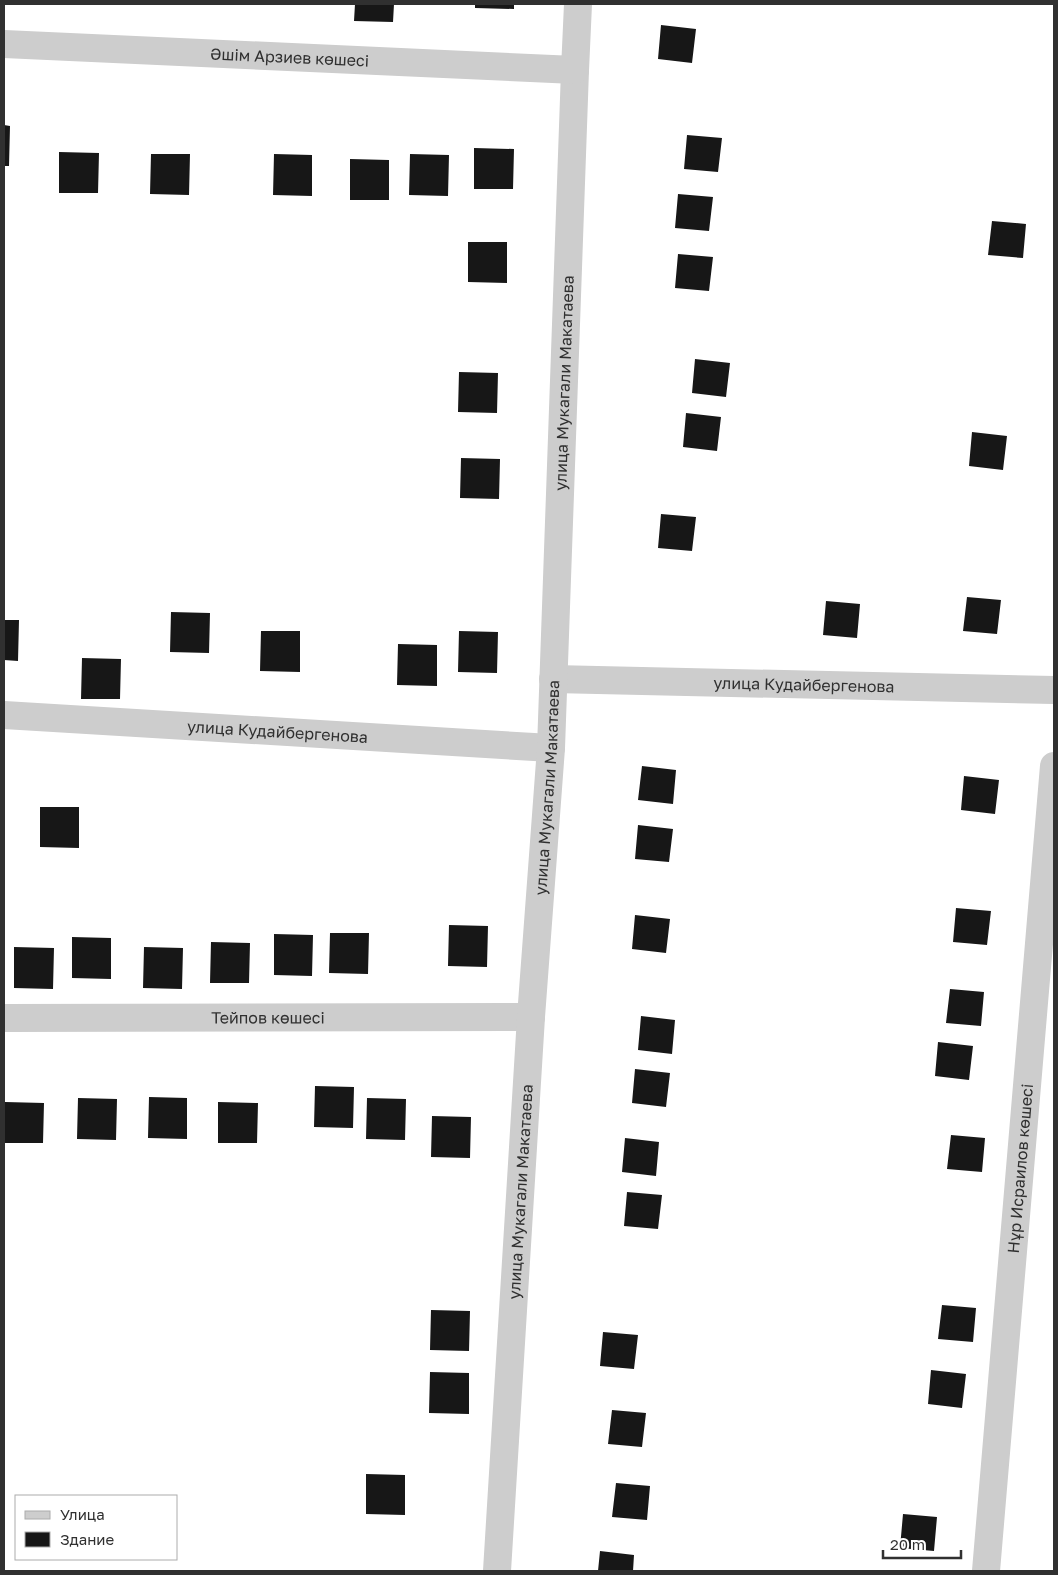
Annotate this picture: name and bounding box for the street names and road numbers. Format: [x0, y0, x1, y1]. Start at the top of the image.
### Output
street label: Әшім Арзиев көшесі [210, 43, 370, 71]
street label: улица Мукагали Макатаева [550, 275, 578, 491]
street label: улица Кудайбергенова [713, 673, 895, 696]
street label: улица Мукагали Макатаева [530, 680, 563, 896]
street label: улица Кудайбергенова [186, 716, 369, 747]
street label: Тейпов көшесі [211, 1007, 325, 1028]
street label: улица Мукагали Макатаева [504, 1083, 537, 1300]
street label: Нұр Исраилов көшесі [1003, 1083, 1037, 1254]

